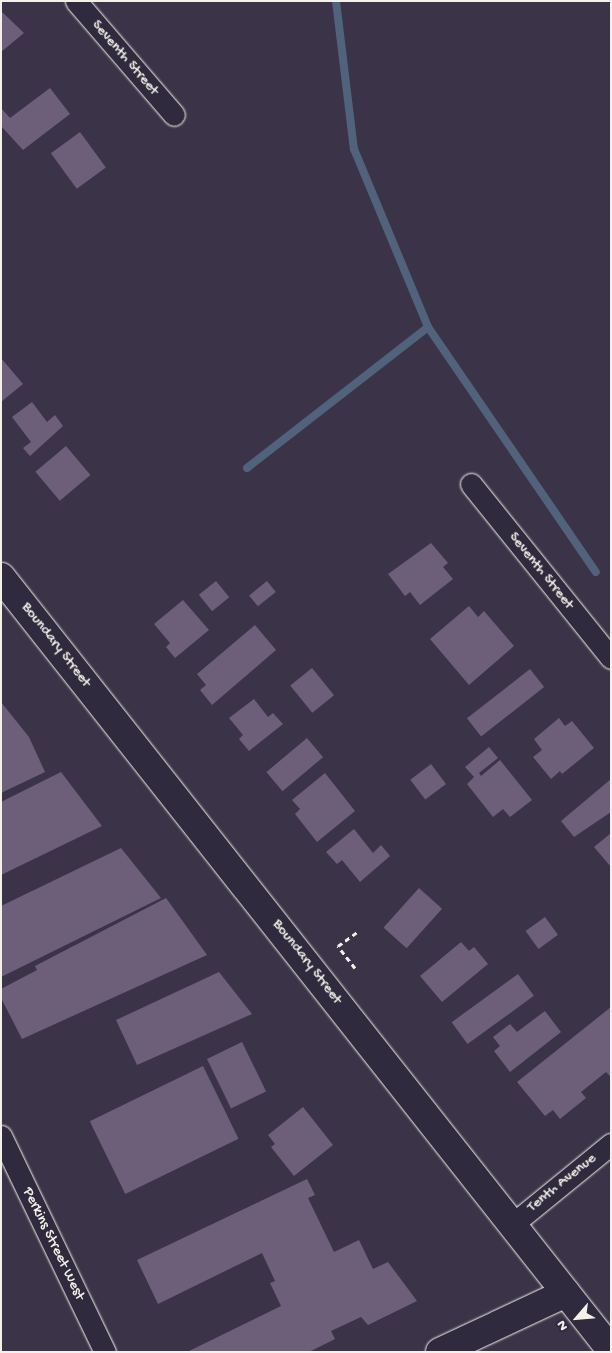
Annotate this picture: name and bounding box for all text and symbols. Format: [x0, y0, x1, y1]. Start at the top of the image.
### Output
street label: Seventh Street [87, 17, 163, 99]
street label: Seventh Street [504, 529, 578, 613]
street label: Boundary Street [17, 599, 95, 691]
street label: Boundary Street [268, 916, 346, 1008]
street label: Tenth Avenue [524, 1150, 600, 1216]
street label: Perkins Street West [18, 1185, 88, 1303]
north arrow [552, 1293, 602, 1343]
text: N [554, 1317, 573, 1333]

